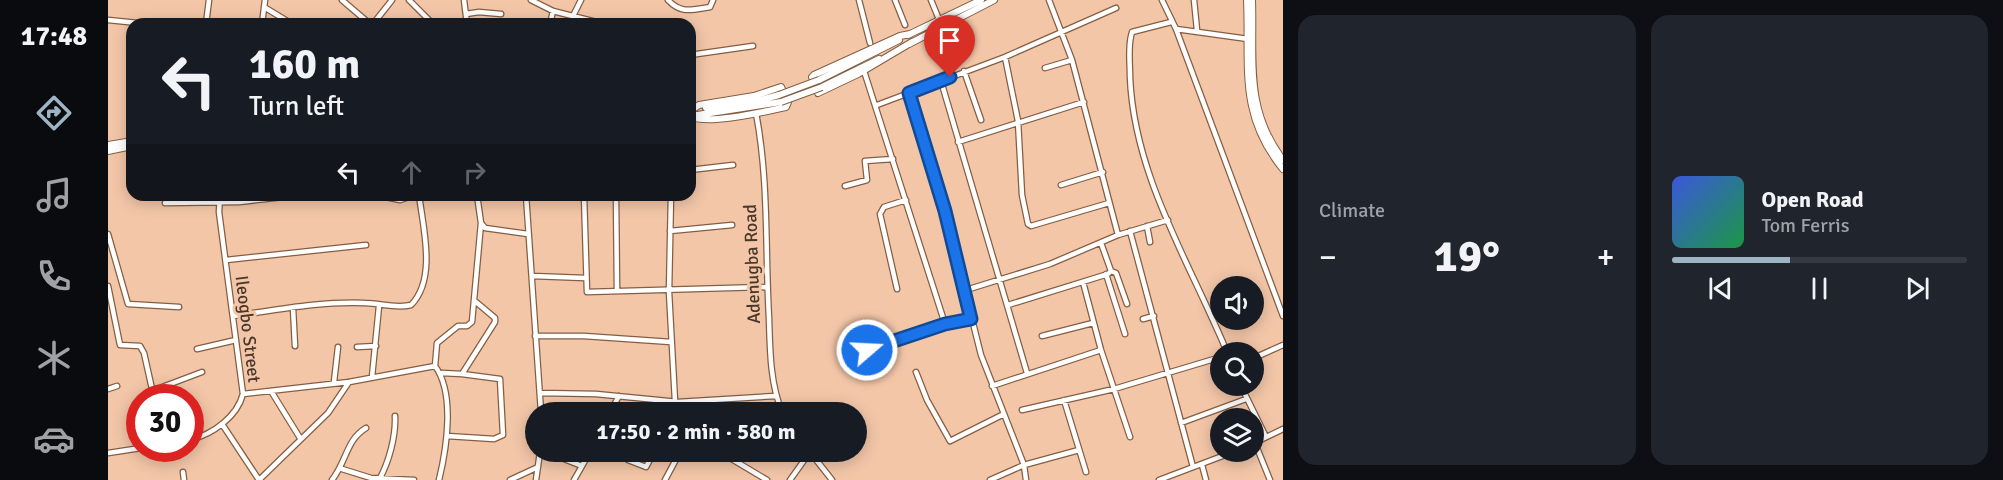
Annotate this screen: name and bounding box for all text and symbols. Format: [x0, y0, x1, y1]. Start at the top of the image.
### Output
pin [924, 15, 975, 77]
text: 17:48 [21, 20, 87, 53]
icon: arrive [933, 24, 966, 57]
text: 160 m [249, 39, 360, 90]
icon: left [150, 42, 228, 120]
text: Turn left [249, 90, 344, 123]
icon: directions [33, 92, 75, 134]
icon: left [332, 156, 365, 189]
icon: ahead [395, 156, 428, 189]
icon: right [458, 156, 491, 189]
icon: music [33, 174, 75, 216]
text: Open Road [1762, 186, 1864, 213]
text: Climate [1319, 198, 1385, 223]
street label: Adenugba Road [739, 204, 765, 324]
text: Tom Ferris [1762, 213, 1850, 238]
text: 19° [1433, 229, 1500, 284]
text: − [1319, 237, 1337, 278]
text: + [1597, 237, 1614, 278]
icon: phone [33, 255, 75, 297]
icon: previous [1704, 272, 1737, 305]
icon: pause [1803, 272, 1836, 305]
icon: next [1901, 272, 1934, 305]
street label: Ileogbo Street [231, 274, 265, 384]
map controls [1210, 276, 1264, 462]
button: sound [1210, 276, 1264, 330]
position arrow [835, 318, 899, 382]
icon: climate [33, 337, 75, 379]
button: search [1210, 342, 1264, 396]
speed limit sign: 30 [126, 384, 204, 462]
button: layers [1210, 408, 1264, 462]
icon: car [33, 418, 75, 460]
text: 17:50 · 2 min · 580 m [596, 418, 796, 445]

